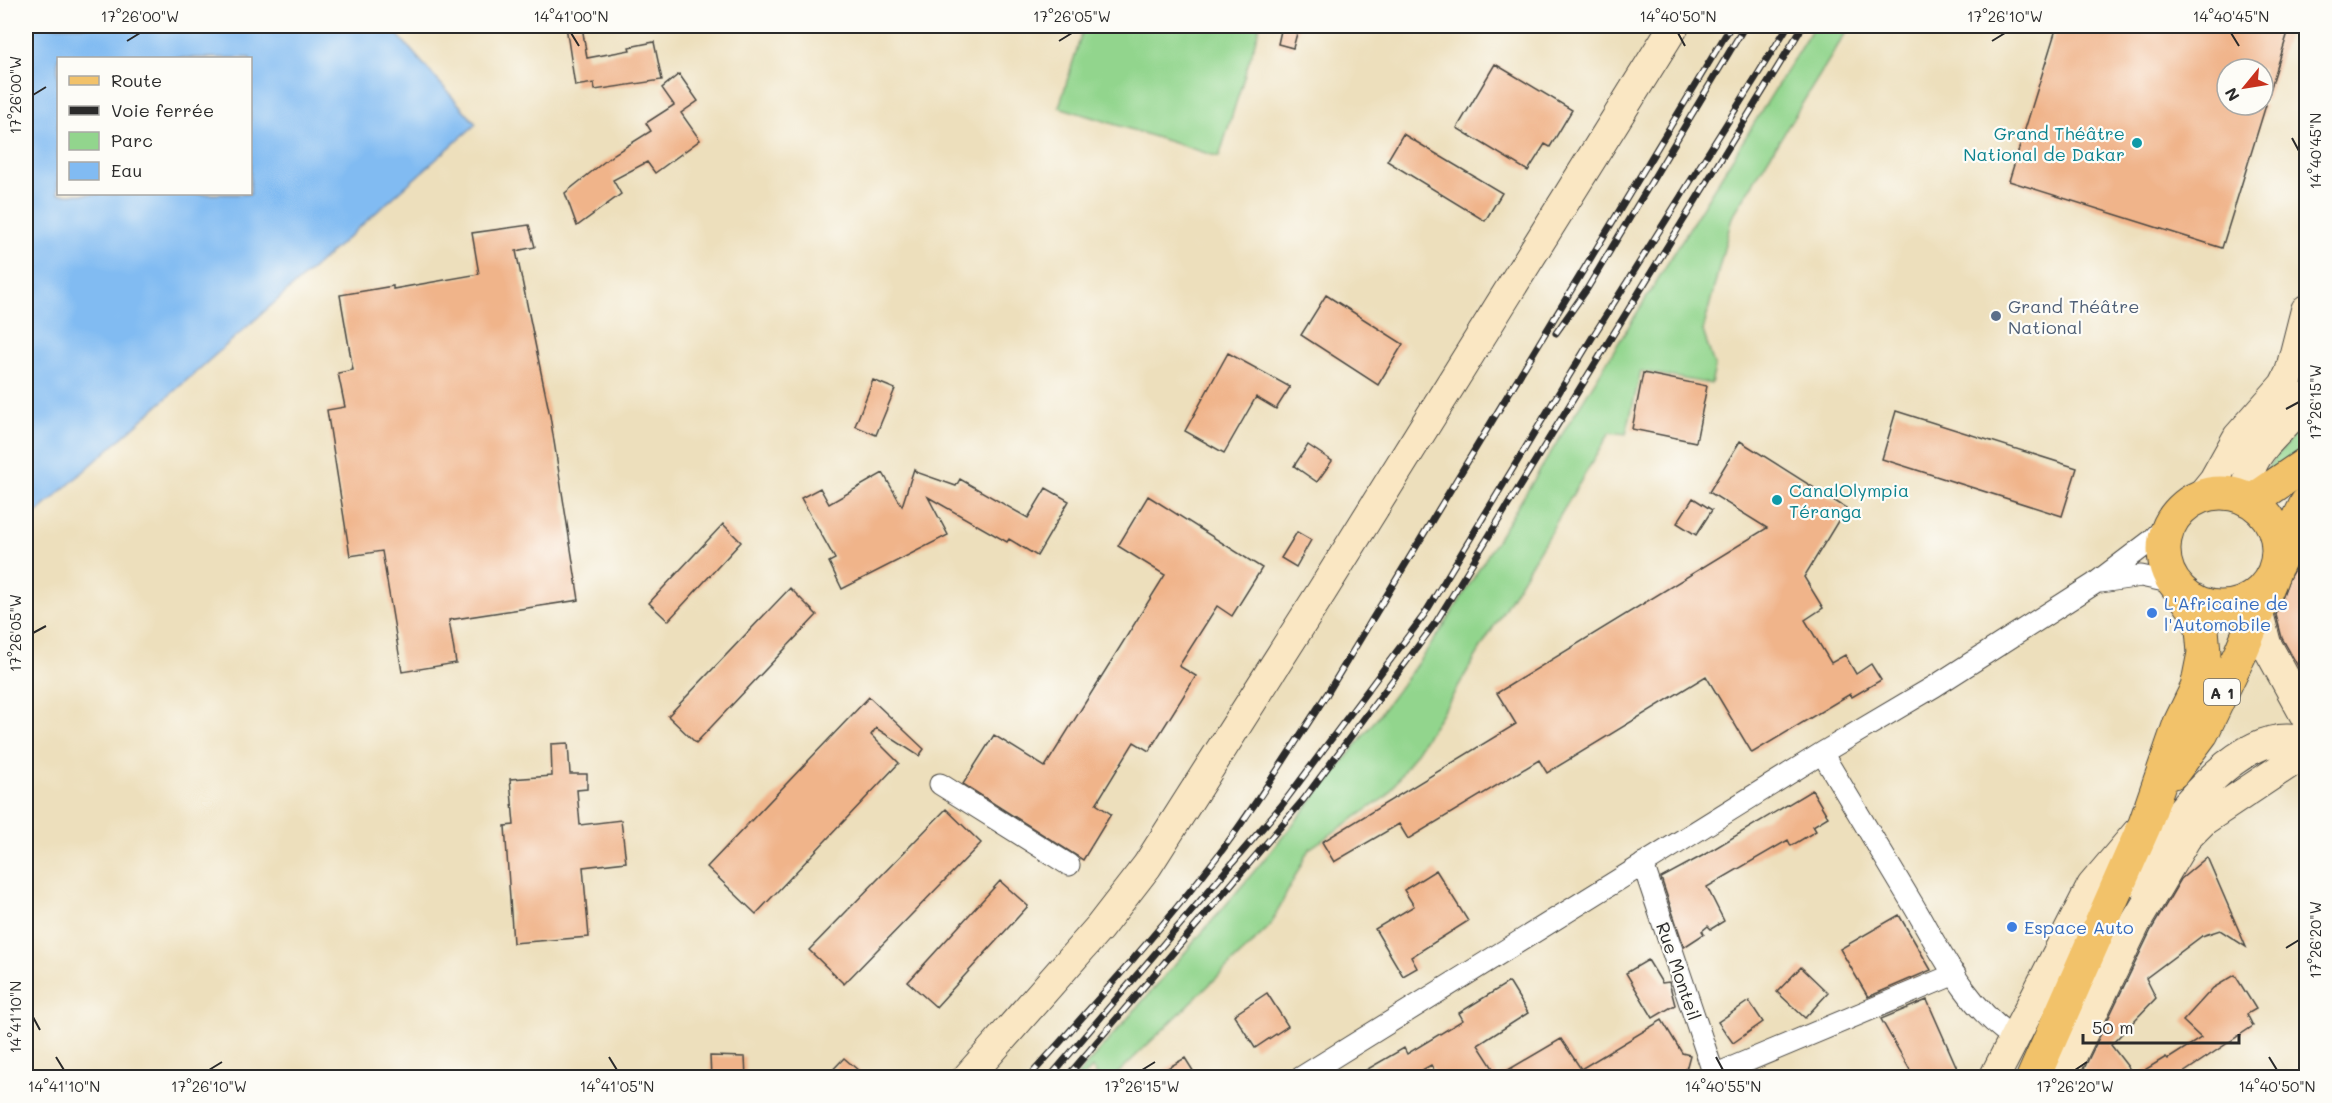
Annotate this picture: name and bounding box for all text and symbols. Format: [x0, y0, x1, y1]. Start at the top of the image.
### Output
text: 17°26'00"W [101, 6, 179, 26]
text: 14°41'00"N [534, 6, 609, 26]
text: 17°26'05"W [1033, 6, 1111, 26]
text: 14°40'50"N [1639, 6, 1717, 26]
text: 17°26'10"W [1967, 6, 2043, 26]
text: 14°40'45"N [2193, 6, 2269, 26]
text: 17°26'00"W [5, 56, 25, 134]
legend [57, 57, 252, 195]
north arrow [2215, 57, 2275, 117]
text: Route [111, 68, 162, 92]
text: N [2219, 84, 2244, 105]
text: Voie ferrée [111, 98, 214, 122]
text: 14°40'45"N [2305, 113, 2325, 189]
place label: Grand Théâtre National de Dakar [1963, 121, 2125, 166]
text: Parc [111, 128, 153, 152]
marker: Grand Théâtre National de Dakar [2130, 136, 2144, 150]
text: Eau [111, 158, 142, 182]
place label: Grand Théâtre National [2008, 294, 2139, 339]
marker: Grand Théâtre National [1989, 309, 2003, 323]
text: 17°26'15"W [2305, 364, 2325, 440]
place label: CanalOlympia Téranga [1789, 478, 1909, 523]
marker: CanalOlympia Téranga [1770, 493, 1784, 507]
place label: L'Africaine de l'Automobile [2164, 591, 2288, 636]
text: 17°26'05"W [5, 594, 25, 672]
marker: L'Africaine de l'Automobile [2145, 606, 2159, 620]
road number: A 1 [2204, 679, 2240, 705]
text: 17°26'20"W [2305, 901, 2325, 979]
place label: Espace Auto [2024, 915, 2134, 939]
street label: Rue Monteil [1651, 919, 1707, 1023]
marker: Espace Auto [2005, 920, 2019, 934]
text: 14°41'10"N [5, 981, 25, 1053]
scale bar [2083, 1007, 2239, 1045]
text: 50 m [2092, 1015, 2134, 1039]
text: 14°41'10"N [28, 1076, 100, 1096]
text: 17°26'10"W [171, 1076, 247, 1096]
text: 14°41'05"N [580, 1076, 654, 1096]
text: 17°26'15"W [1104, 1076, 1180, 1096]
text: 14°40'55"N [1685, 1076, 1761, 1096]
text: 17°26'20"W [2036, 1076, 2114, 1096]
text: 14°40'50"N [2238, 1076, 2316, 1096]

